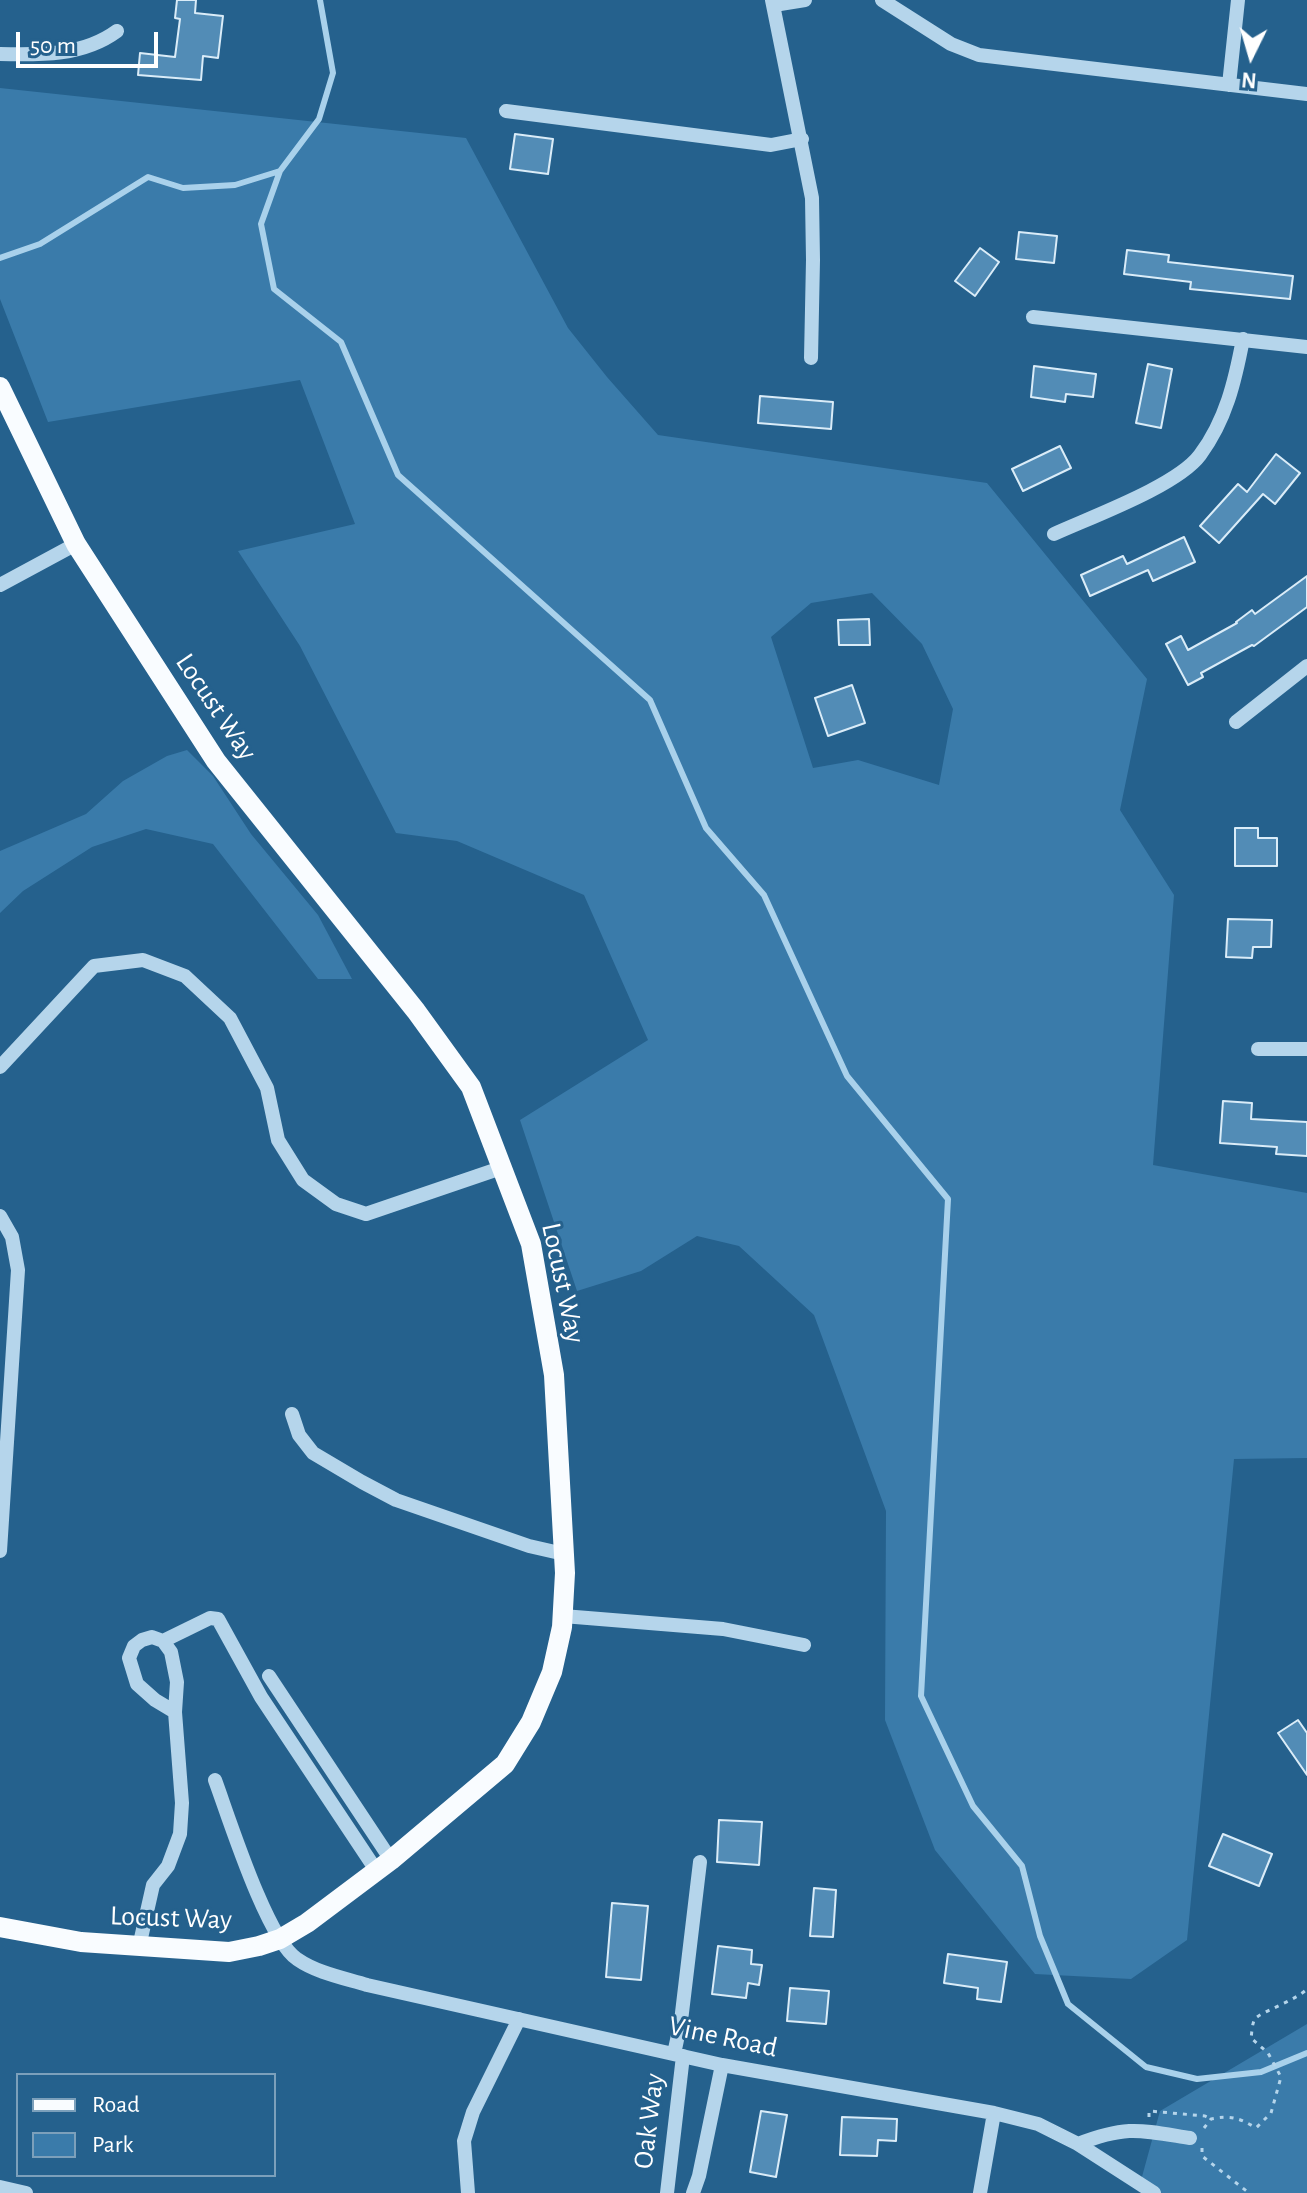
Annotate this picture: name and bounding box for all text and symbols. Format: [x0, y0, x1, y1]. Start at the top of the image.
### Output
scale bar [20, 16, 162, 66]
north arrow [1211, 16, 1291, 96]
text: 50 m [30, 34, 76, 58]
text: N [1240, 68, 1257, 92]
street label: Locust Way [168, 647, 264, 767]
street label: Locust Way [534, 1220, 592, 1346]
street label: Locust Way [109, 1899, 233, 1937]
street label: Vine Road [666, 2009, 780, 2065]
street label: Oak Way [626, 2071, 672, 2171]
legend [16, 2073, 276, 2177]
text: Road [92, 2093, 140, 2117]
text: Park [92, 2133, 133, 2157]

